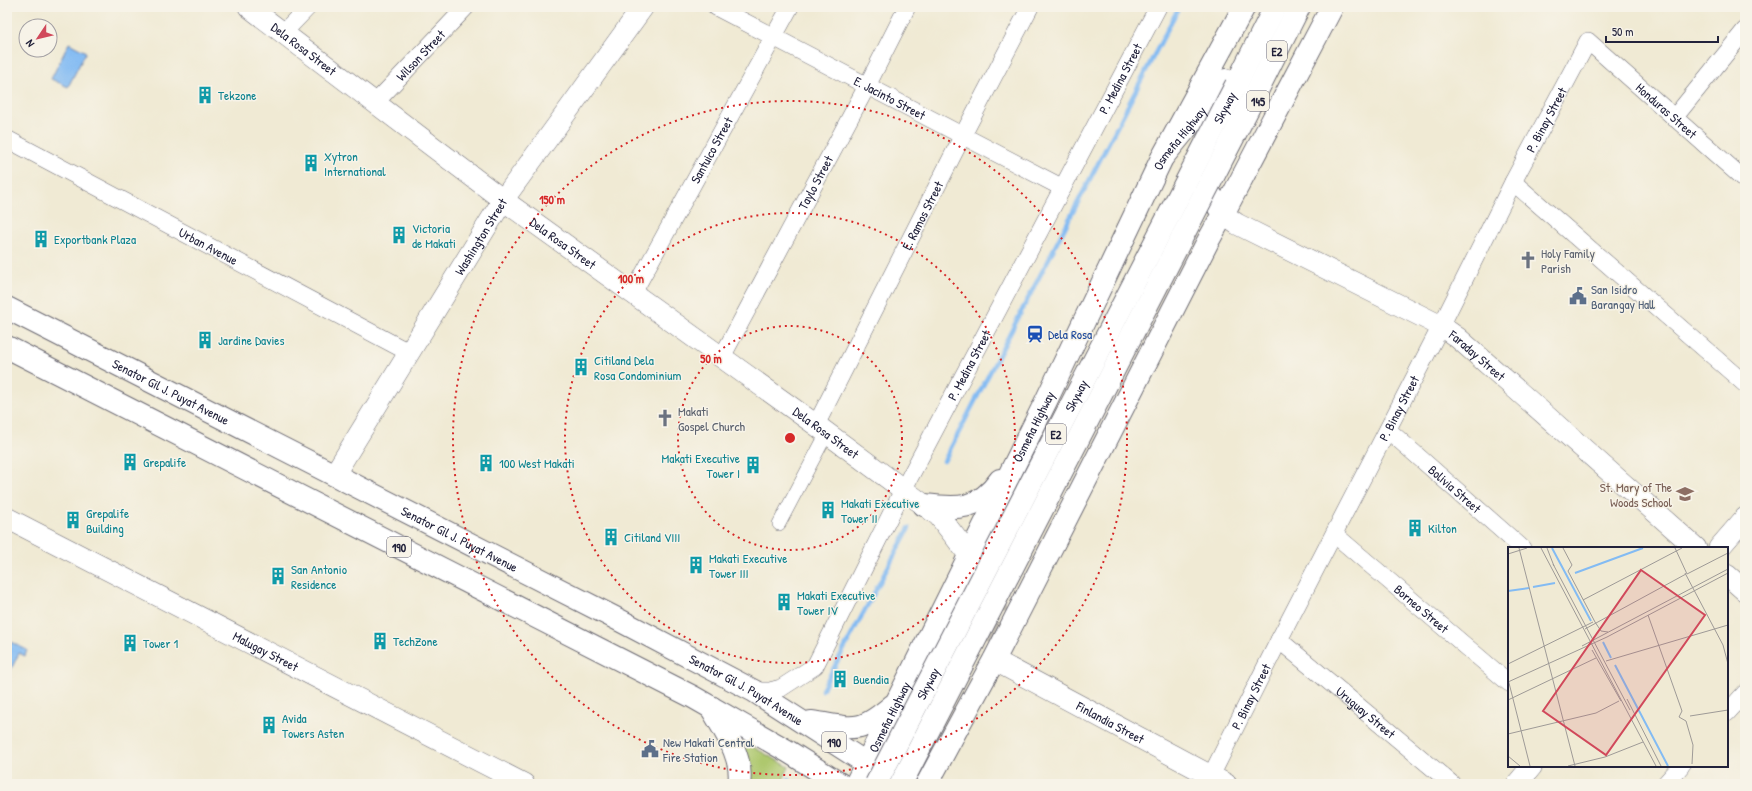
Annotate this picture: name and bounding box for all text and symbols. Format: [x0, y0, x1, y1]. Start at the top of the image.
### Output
north arrow [18, 18, 58, 58]
street label: Dela Rosa Street [268, 18, 341, 80]
scale bar [1606, 18, 1718, 44]
text: 50 m [1612, 23, 1633, 40]
street label: Wilson Street [392, 25, 449, 84]
text: N [22, 37, 37, 50]
street label: P. Medina Street [1094, 40, 1147, 117]
road number: E2 [1267, 41, 1287, 61]
street label: E. Jacinto Street [851, 72, 929, 124]
street label: Honduras Street [1632, 79, 1701, 143]
street label: P. Binay Street [1521, 83, 1571, 155]
building icon: Tekzone [195, 85, 215, 105]
place label: Tekzone [218, 86, 257, 104]
street label: Skyway [1209, 88, 1240, 126]
road number: 145 [1247, 91, 1269, 111]
street label: Osmeña Highway [1149, 102, 1210, 173]
street label: Santuico Street [686, 113, 737, 187]
place label: Xytron International [324, 147, 386, 180]
street label: Taylo Street [794, 152, 837, 213]
building icon: Xytron International [301, 153, 321, 173]
street label: E. Ramos Street [897, 177, 947, 253]
text: 150 m [539, 191, 565, 208]
street label: Washington Street [450, 194, 511, 278]
street label: Dela Rosa Street [526, 213, 600, 273]
place label: Victoria de Makati [412, 219, 456, 252]
street label: Urban Avenue [176, 223, 241, 269]
building icon: Victoria de Makati [389, 225, 409, 245]
building icon: Exportbank Plaza [31, 229, 51, 249]
place label: Exportbank Plaza [54, 230, 136, 248]
place label: Holy Family Parish [1541, 244, 1595, 277]
church icon: Holy Family Parish [1518, 250, 1538, 270]
text: 100 m [618, 270, 644, 287]
place label: San Isidro Barangay Hall [1591, 280, 1655, 313]
public building icon: San Isidro Barangay Hall [1568, 286, 1588, 306]
station icon: Dela Rosa [1025, 324, 1045, 344]
place label: Dela Rosa [1048, 325, 1092, 343]
street label: Faraday Street [1445, 325, 1510, 385]
street label: P. Medina Street [943, 326, 995, 403]
building icon: Jardine Davies [195, 330, 215, 350]
place label: Jardine Davies [218, 331, 285, 349]
text: 50 m [700, 350, 722, 367]
place label: Citiland Dela Rosa Condominium [594, 351, 682, 384]
street label: Senator Gil J. Puyat Avenue [109, 354, 232, 429]
building icon: Citiland Dela Rosa Condominium [571, 357, 591, 377]
street label: P. Binay Street [1374, 372, 1423, 444]
street label: Skyway [1060, 376, 1092, 415]
street label: Osmeña Highway [1008, 388, 1059, 465]
place label: Makati Gospel Church [678, 402, 746, 435]
street label: Dela Rosa Street [789, 402, 863, 463]
church icon: Makati Gospel Church [655, 408, 675, 428]
road number: E2 [1046, 424, 1066, 444]
centre of rings [783, 431, 797, 445]
place label: Makati Executive Tower I [662, 449, 740, 482]
building icon: Grepalife [120, 452, 140, 472]
place label: Grepalife [143, 453, 186, 471]
building icon: 100 West Makati [476, 453, 496, 473]
place label: 100 West Makati [499, 454, 575, 472]
building icon: Makati Executive Tower I [743, 455, 763, 475]
street label: Bolivia Street [1425, 461, 1485, 517]
place label: St. Mary of The Woods School [1600, 478, 1673, 511]
school or university icon: St. Mary of The Woods School [1675, 484, 1695, 504]
place label: Makati Executive Tower II [841, 494, 919, 527]
building icon: Makati Executive Tower II [818, 500, 838, 520]
street label: Senator Gil J. Puyat Avenue [398, 501, 521, 576]
place label: Grepalife Building [86, 504, 129, 537]
building icon: Grepalife Building [63, 510, 83, 530]
building icon: Kilton [1405, 518, 1425, 538]
place label: Kilton [1428, 519, 1457, 537]
building icon: Citiland VIII [601, 527, 621, 547]
place label: Citiland VIII [624, 528, 680, 546]
road number: 190 [387, 537, 411, 557]
inset map [1508, 547, 1728, 767]
place label: Makati Executive Tower III [709, 549, 787, 582]
building icon: Makati Executive Tower III [686, 555, 706, 575]
place label: San Antonio Residence [291, 560, 347, 593]
building icon: San Antonio Residence [268, 566, 288, 586]
street label: Borneo Street [1390, 580, 1453, 637]
place label: Makati Executive Tower IV [797, 586, 875, 619]
building icon: Makati Executive Tower IV [774, 592, 794, 612]
street label: Malugay Street [230, 627, 302, 676]
building icon: TechZone [370, 631, 390, 651]
place label: TechZone [393, 632, 438, 650]
building icon: Tower 1 [120, 633, 140, 653]
place label: Tower 1 [143, 634, 179, 652]
street label: Senator Gil J. Puyat Avenue [686, 650, 807, 729]
street label: P. Binay Street [1227, 660, 1275, 732]
street label: Skyway [912, 664, 944, 703]
building icon: Buendia [830, 669, 850, 689]
place label: Buendia [853, 670, 889, 688]
street label: Osmeña Highway [864, 678, 915, 755]
street label: Uruguay Street [1332, 682, 1400, 743]
street label: Finlandia Street [1072, 696, 1148, 748]
place label: Avida Towers Asten [282, 709, 345, 742]
building icon: Avida Towers Asten [259, 715, 279, 735]
road number: 190 [822, 732, 846, 752]
place label: New Makati Central Fire Station [662, 733, 755, 766]
public building icon: New Makati Central Fire Station [640, 739, 660, 759]

